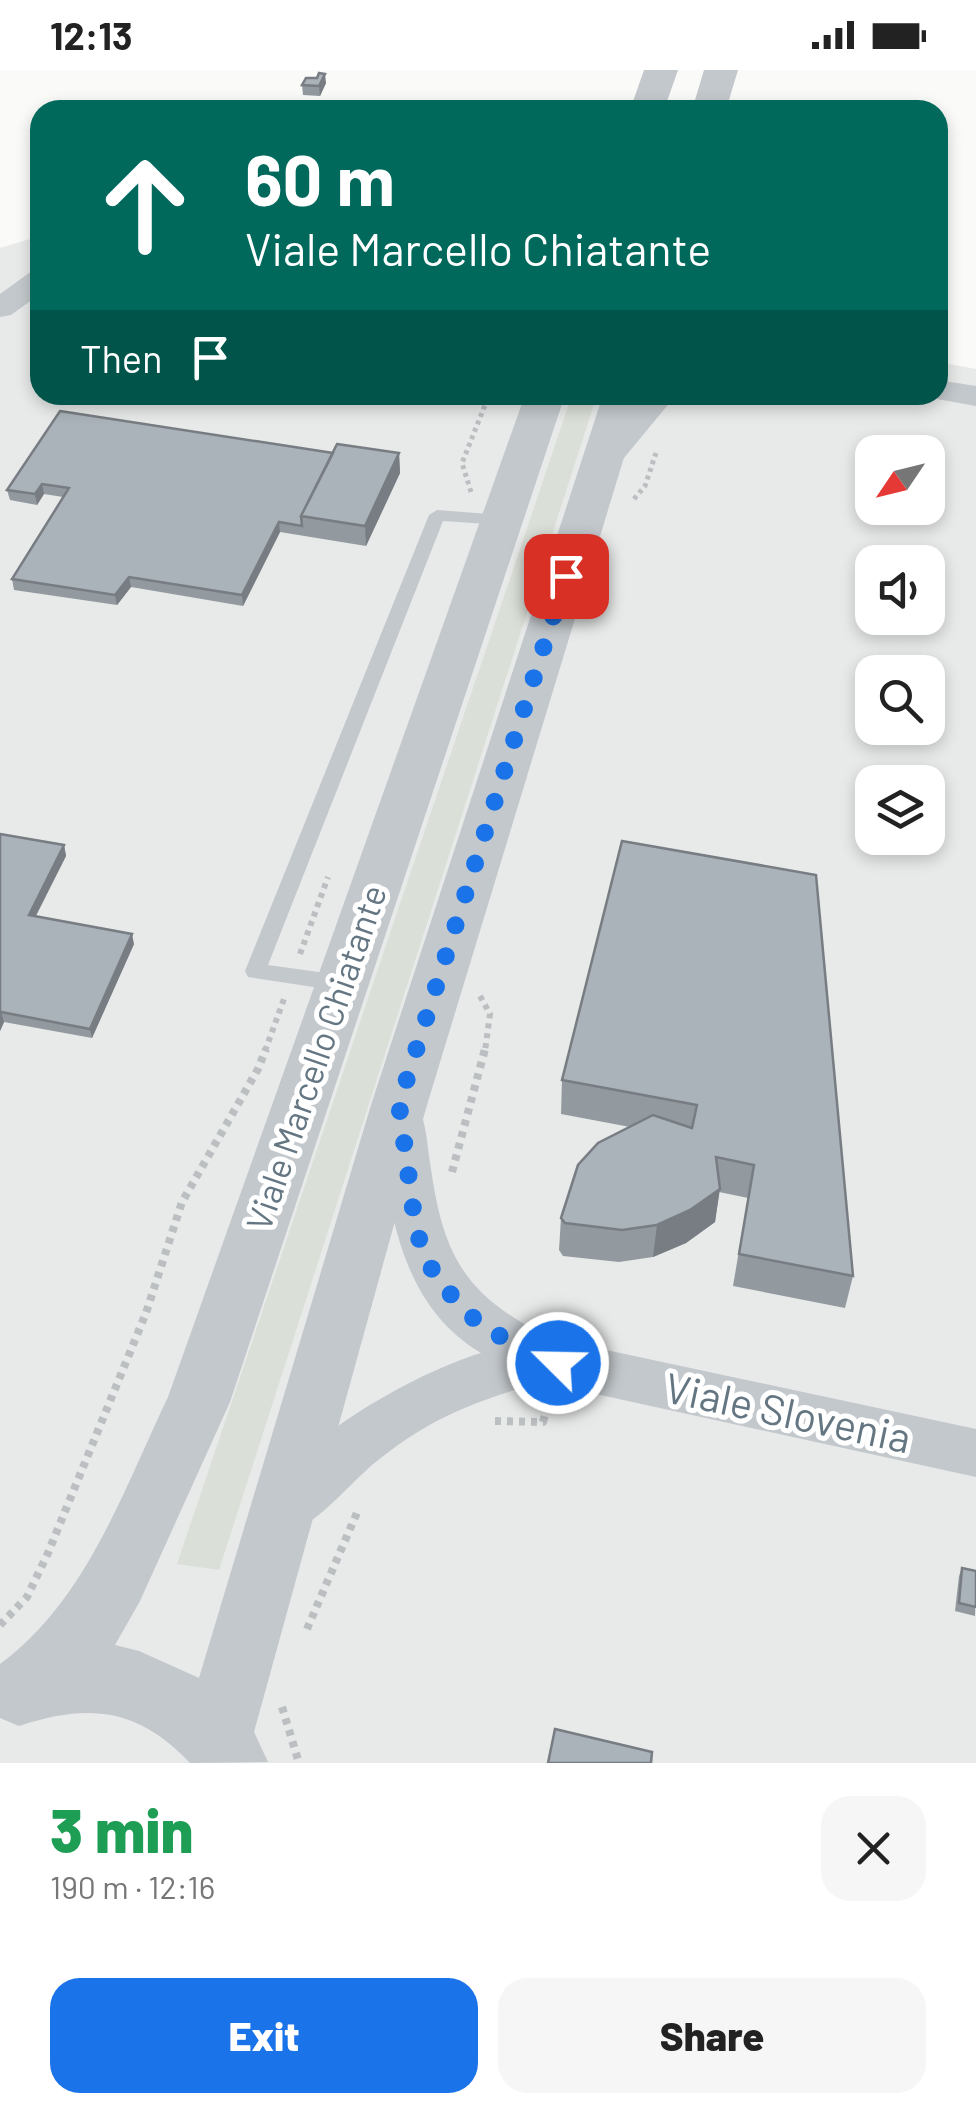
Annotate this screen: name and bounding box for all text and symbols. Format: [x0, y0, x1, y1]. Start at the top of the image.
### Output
text: 12:13 [50, 12, 133, 58]
text: 60 m [245, 136, 395, 220]
icon: ahead [80, 140, 210, 270]
text: Viale Marcello Chiatante [245, 221, 711, 275]
icon: arrive [183, 330, 238, 385]
text: Then [80, 335, 163, 381]
north arrow [855, 435, 945, 525]
map controls [855, 435, 945, 855]
pin [524, 534, 609, 619]
button: sound [855, 545, 945, 635]
icon: arrive [539, 549, 594, 604]
button: search [855, 655, 945, 745]
button: layers [855, 765, 945, 855]
street label: Viale Marcello Chiatante [236, 879, 394, 1236]
position arrow [506, 1311, 610, 1415]
street label: Viale Slovenia [661, 1361, 916, 1461]
text: 3 min [50, 1793, 194, 1865]
button: close [821, 1796, 926, 1901]
text: 190 m · 12:16 [50, 1867, 215, 1905]
button: Exit [50, 1978, 478, 2093]
button: Share [498, 1978, 926, 2093]

